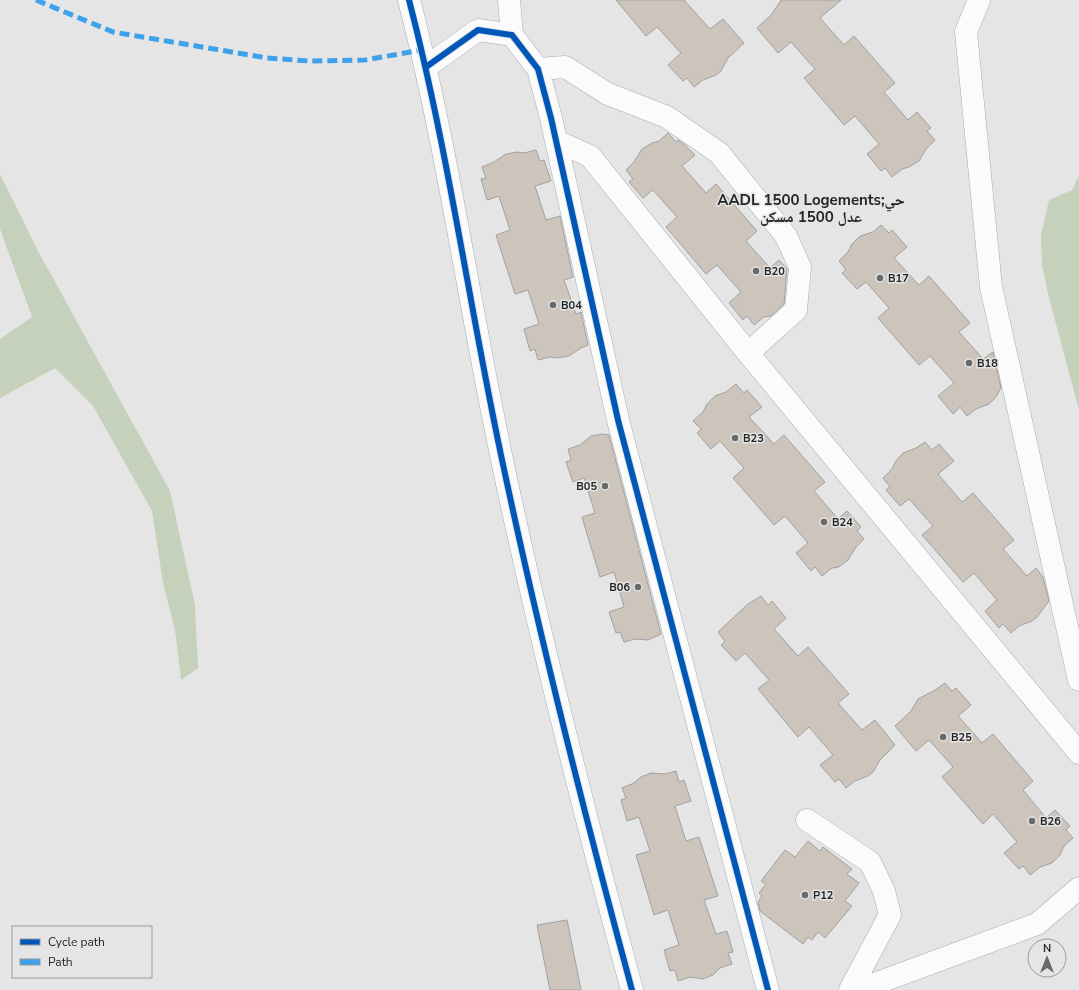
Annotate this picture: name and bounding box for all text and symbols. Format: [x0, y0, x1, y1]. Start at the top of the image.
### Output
district label: AADL 1500 Logements;حي عدل 1500 مسكن [717, 190, 905, 227]
place label: B20 [764, 264, 785, 279]
marker: B20 [751, 266, 761, 276]
place label: B17 [888, 271, 909, 286]
marker: B17 [875, 273, 885, 283]
place label: B04 [561, 298, 582, 313]
marker: B04 [548, 300, 558, 310]
place label: B18 [977, 356, 998, 371]
marker: B18 [964, 358, 974, 368]
place label: B23 [743, 431, 764, 446]
marker: B23 [730, 433, 740, 443]
place label: B05 [576, 479, 597, 494]
marker: B05 [600, 481, 610, 491]
place label: B24 [832, 515, 853, 530]
marker: B24 [819, 517, 829, 527]
place label: B06 [609, 580, 630, 595]
marker: B06 [633, 582, 643, 592]
place label: B25 [951, 730, 972, 745]
marker: B25 [938, 732, 948, 742]
place label: B26 [1040, 814, 1061, 829]
marker: B26 [1027, 816, 1037, 826]
place label: P12 [813, 888, 834, 903]
marker: P12 [800, 890, 810, 900]
legend [12, 926, 152, 978]
text: Cycle path [48, 934, 105, 950]
north arrow [1027, 938, 1067, 978]
text: N [1043, 941, 1051, 956]
text: Path [48, 954, 73, 970]

